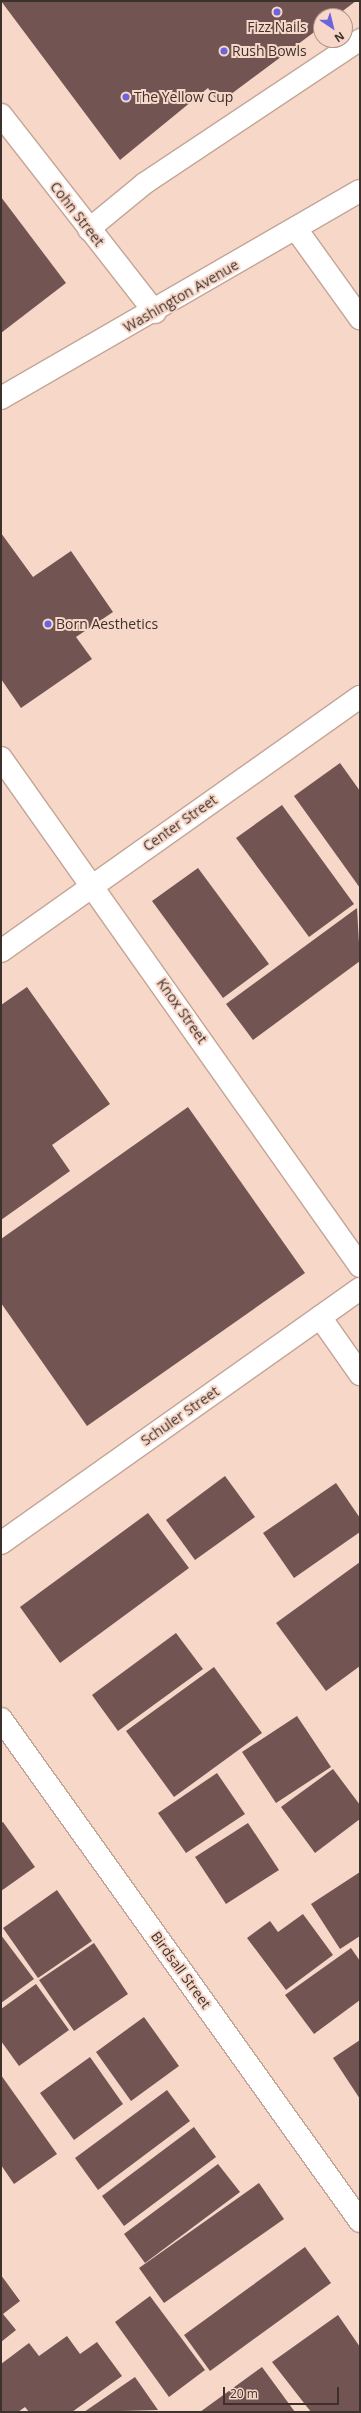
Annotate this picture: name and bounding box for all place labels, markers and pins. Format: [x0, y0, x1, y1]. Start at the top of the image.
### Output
marker: Fizz Nails [272, 7, 282, 17]
place label: Fizz Nails [247, 19, 307, 35]
place label: Rush Bowls [232, 43, 307, 59]
marker: Rush Bowls [219, 46, 229, 56]
place label: The Yellow Cup [134, 89, 233, 105]
marker: The Yellow Cup [121, 92, 131, 102]
place label: Born Aesthetics [56, 616, 158, 632]
marker: Born Aesthetics [43, 619, 53, 629]

